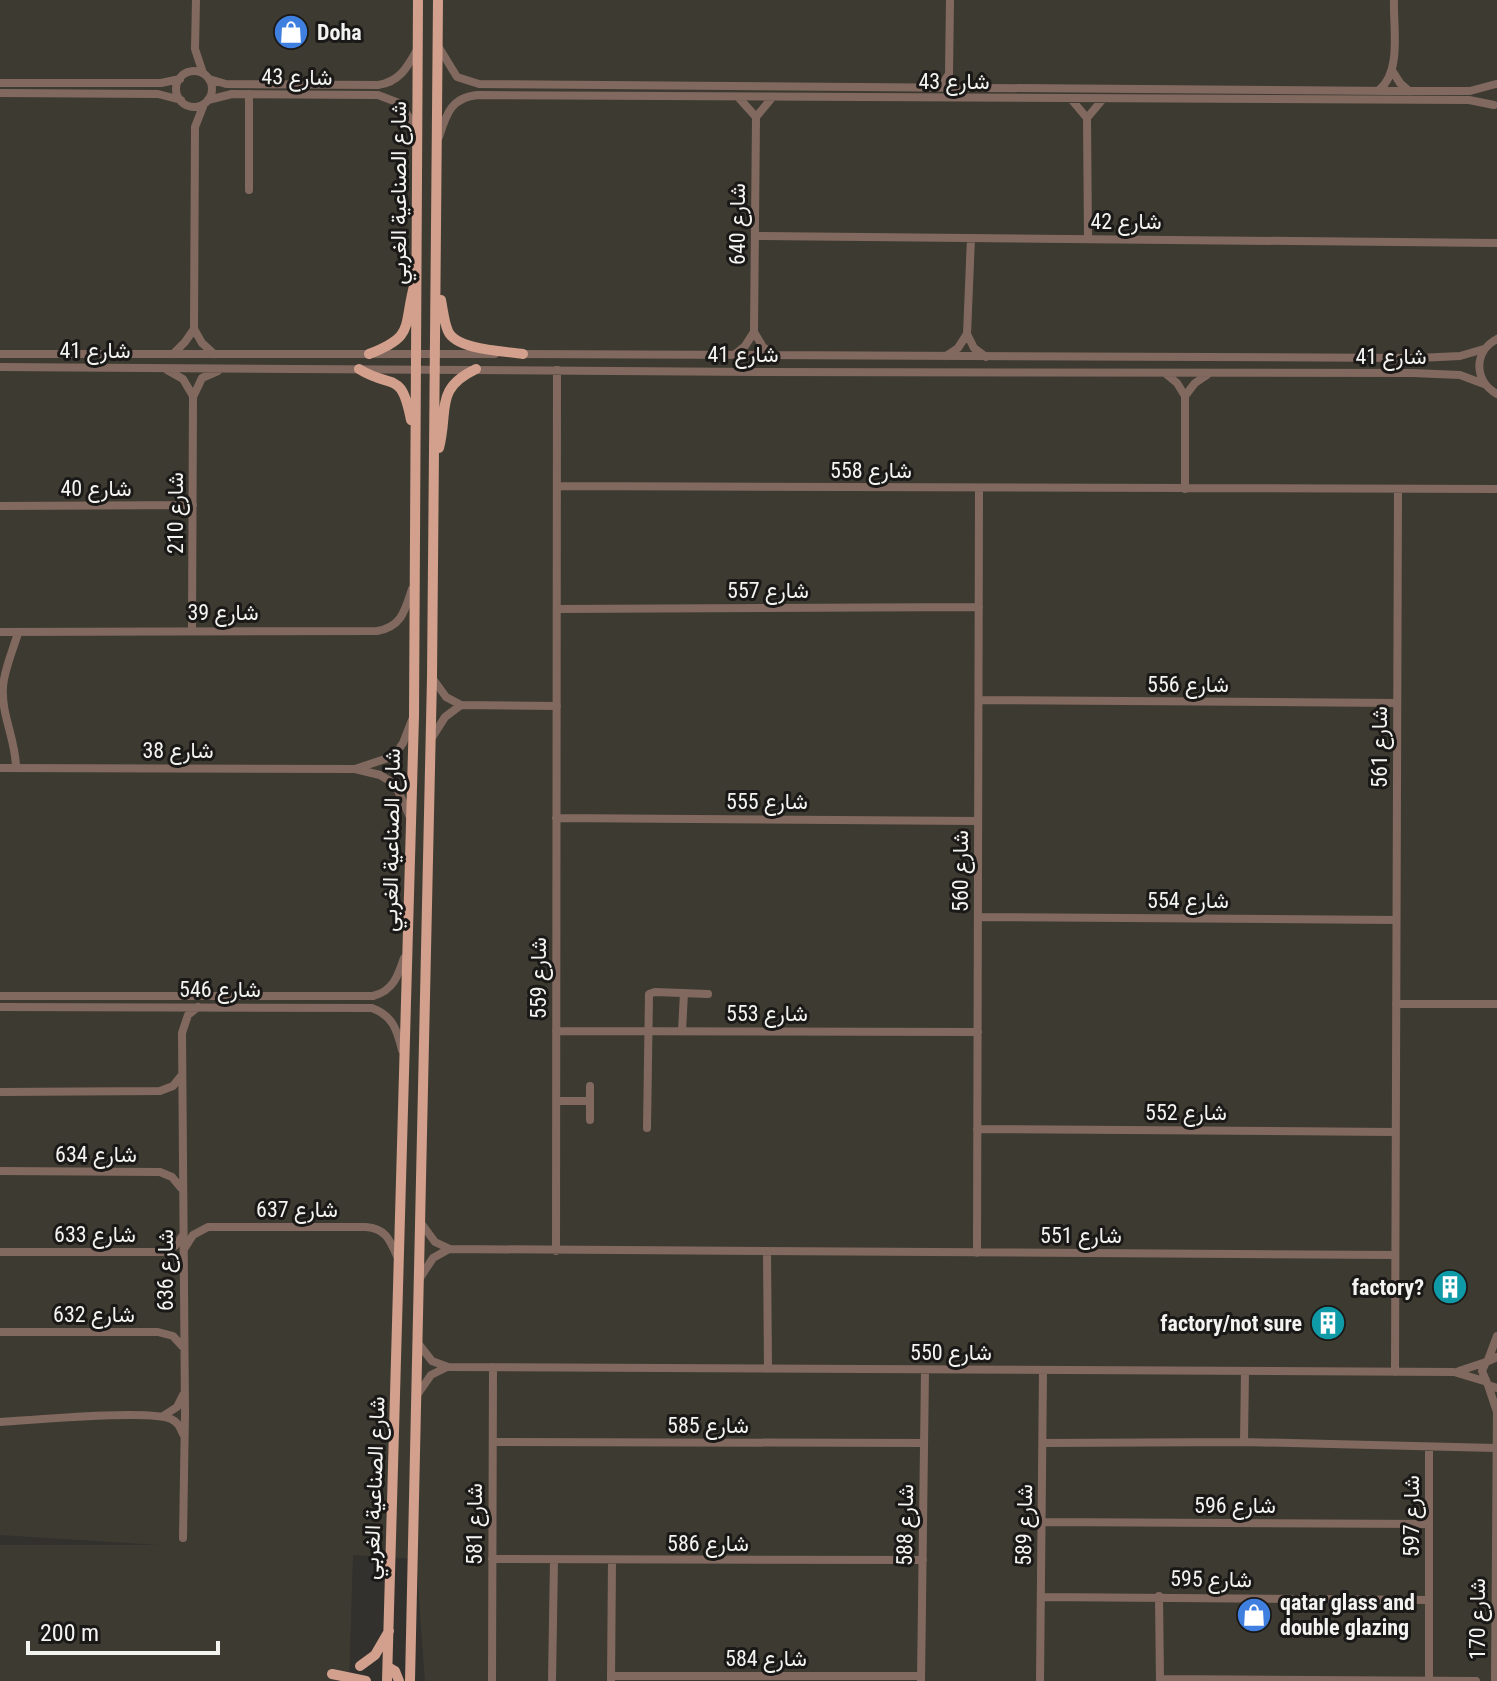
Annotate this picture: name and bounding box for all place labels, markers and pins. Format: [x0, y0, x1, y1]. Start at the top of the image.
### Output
shop icon: Doha [272, 13, 310, 51]
place label: Doha [317, 20, 362, 45]
building icon: factory? [1431, 1268, 1469, 1306]
place label: factory? [1352, 1275, 1424, 1300]
building icon: factory/not sure [1309, 1304, 1347, 1342]
place label: factory/not sure [1160, 1311, 1302, 1336]
place label: qatar glass and double glazing [1280, 1590, 1415, 1640]
shop icon: qatar glass and double glazing [1235, 1596, 1273, 1634]

